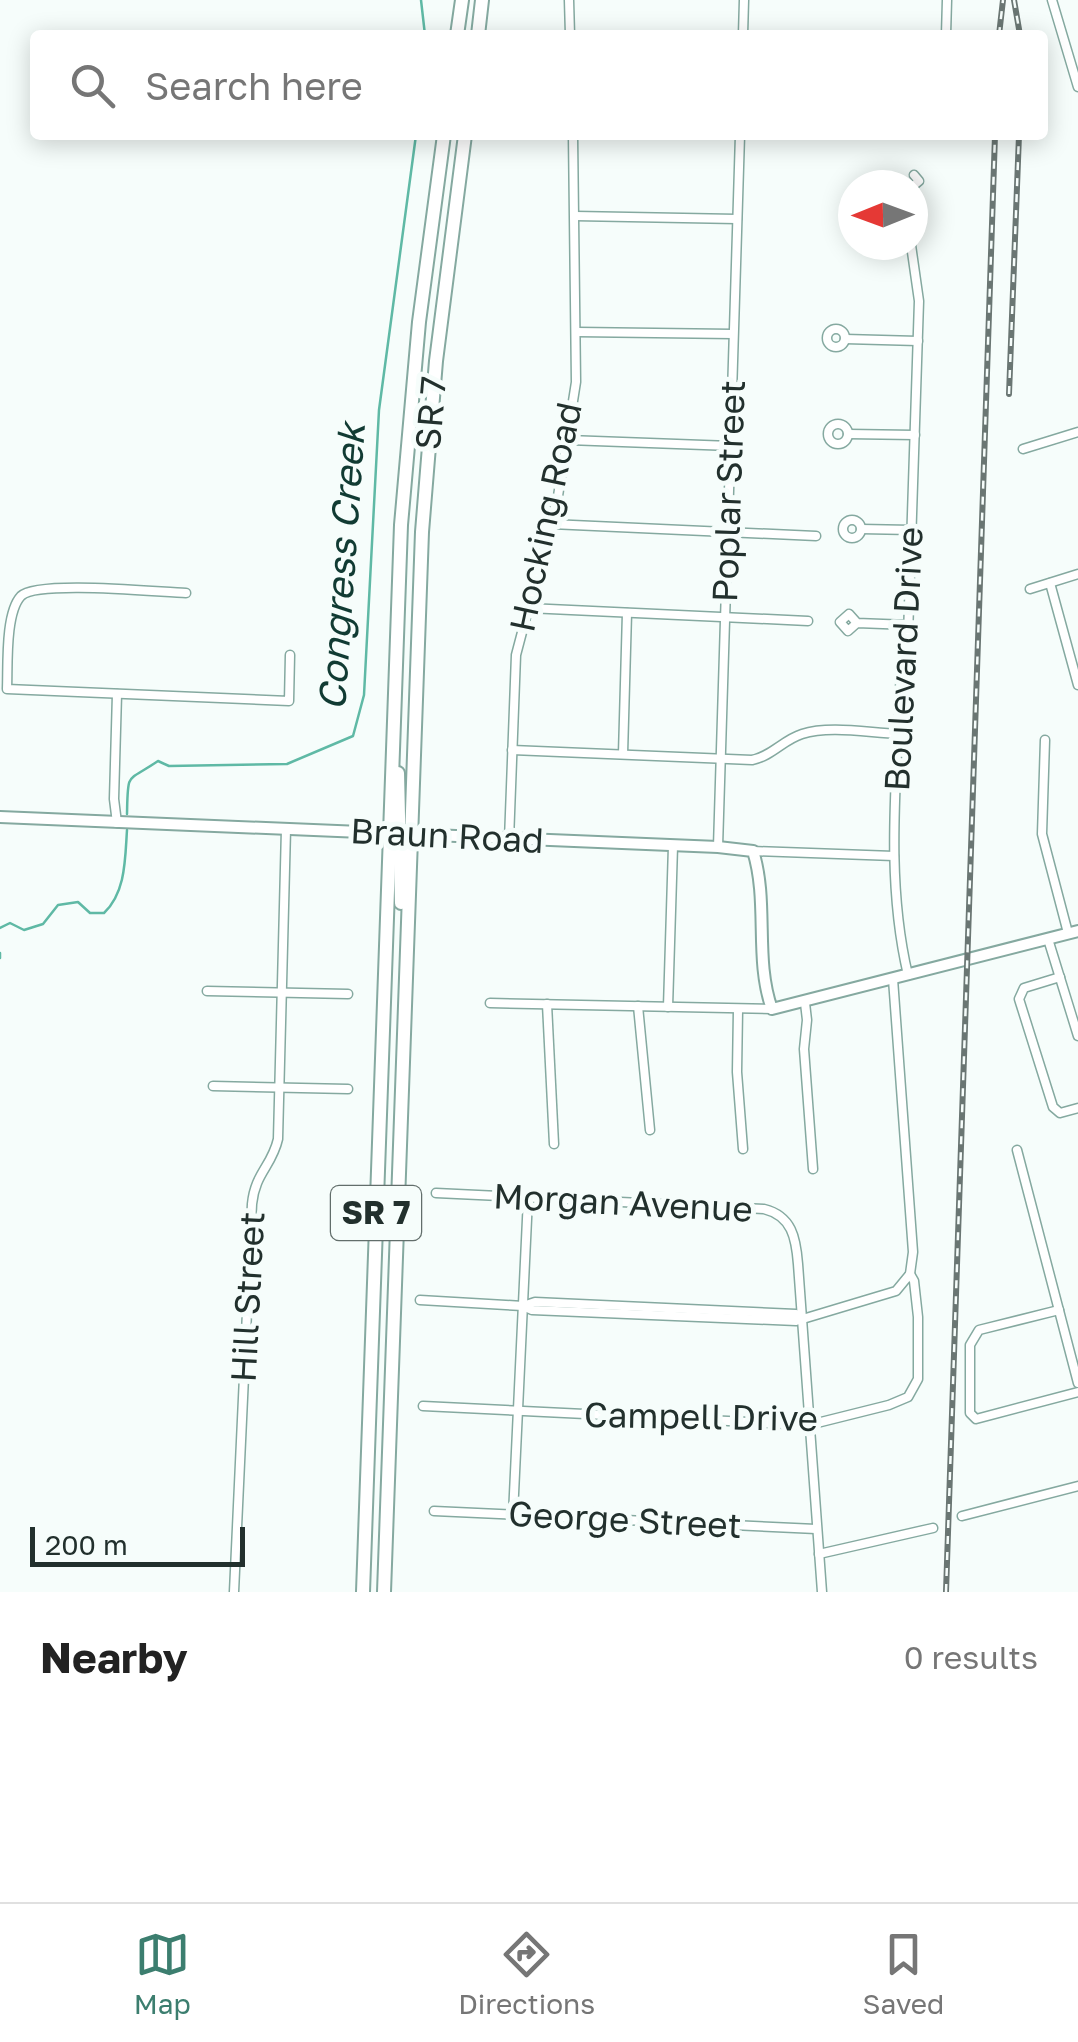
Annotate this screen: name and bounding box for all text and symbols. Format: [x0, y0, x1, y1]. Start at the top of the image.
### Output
search box [30, 30, 1048, 140]
icon: search [65, 58, 120, 113]
text: Search here [145, 63, 363, 108]
north arrow [838, 170, 928, 260]
street label: SR 7 [406, 374, 454, 451]
street label: Poplar Street [703, 379, 753, 603]
street label: Hocking Road [500, 398, 590, 635]
water label: Congress Creek [308, 418, 373, 712]
street label: Boulevard Drive [875, 526, 931, 792]
street label: Braun Road [349, 809, 545, 861]
street label: Morgan Avenue [492, 1174, 754, 1230]
road number: SR 7 [331, 1186, 421, 1240]
street label: Hill Street [222, 1211, 272, 1383]
street label: Campell Drive [584, 1393, 818, 1439]
street label: George Street [507, 1492, 743, 1546]
scale bar [30, 1522, 245, 1566]
text: 200 m [45, 1528, 128, 1561]
text: Nearby [40, 1632, 188, 1682]
text: 0 results [904, 1638, 1038, 1676]
tab: Map [134, 1927, 191, 2020]
tab: Directions [458, 1927, 595, 2020]
tab: Saved [862, 1927, 944, 2020]

